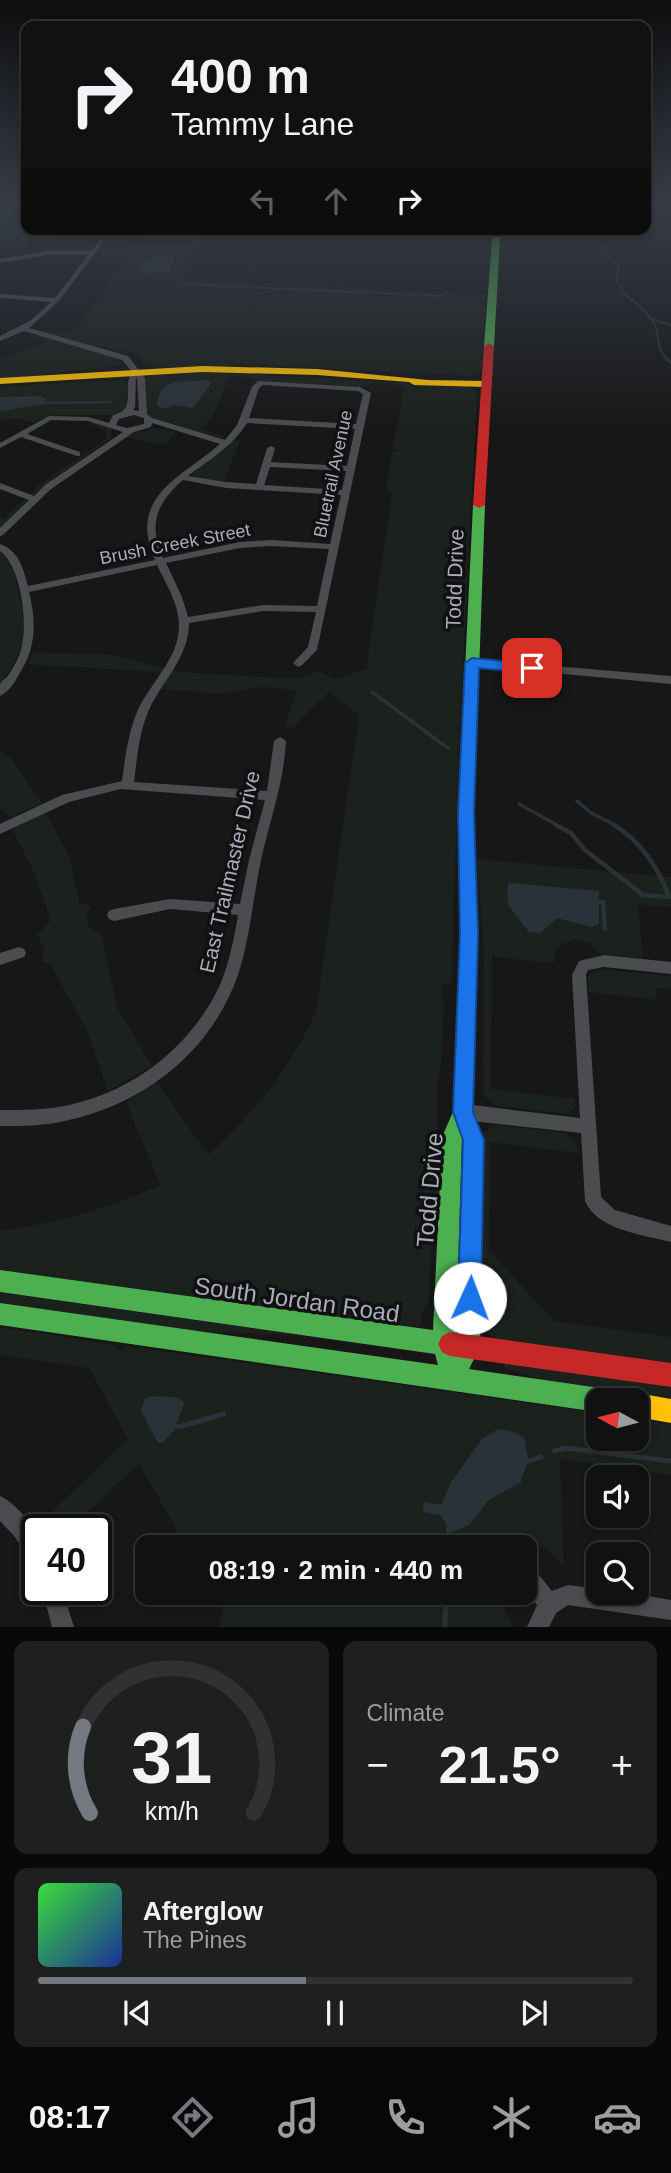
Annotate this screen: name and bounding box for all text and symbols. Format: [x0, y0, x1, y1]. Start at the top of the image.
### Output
icon: right [56, 49, 147, 140]
text: 400 m [171, 49, 310, 103]
text: Tammy Lane [171, 106, 354, 142]
icon: left [244, 182, 282, 220]
icon: ahead [317, 182, 355, 220]
icon: right [390, 182, 428, 220]
street label: Bluetrail Avenue [310, 408, 356, 540]
street label: Brush Creek Street [98, 520, 252, 568]
street label: Todd Drive [441, 528, 468, 630]
pin [502, 638, 562, 698]
icon: arrive [513, 649, 551, 687]
street label: East Trailmaster Drive [195, 769, 264, 975]
street label: Todd Drive [411, 1132, 448, 1248]
position arrow [433, 1261, 507, 1335]
street label: South Jordan Road [193, 1272, 401, 1327]
north arrow [586, 1388, 649, 1451]
map controls [586, 1388, 649, 1605]
button: sound [586, 1465, 649, 1528]
speed limit sign: 40 [21, 1514, 112, 1605]
button: search [586, 1542, 649, 1605]
text: 08:19 · 2 min · 440 m [209, 1555, 463, 1585]
text: Climate [367, 1700, 444, 1726]
text: 31 [131, 1718, 212, 1799]
text: 21.5° [439, 1736, 561, 1794]
text: − [367, 1744, 389, 1786]
text: + [611, 1744, 633, 1786]
text: km/h [144, 1797, 198, 1825]
text: Afterglow [143, 1896, 263, 1926]
text: The Pines [143, 1927, 247, 1953]
icon: previous [118, 1994, 156, 2032]
icon: pause [316, 1994, 354, 2032]
icon: next [515, 1994, 553, 2032]
icon: directions [168, 2093, 217, 2142]
icon: music [274, 2093, 323, 2142]
icon: phone [381, 2093, 430, 2142]
icon: climate [487, 2093, 536, 2142]
icon: car [593, 2093, 642, 2142]
text: 08:17 [29, 2099, 111, 2135]

